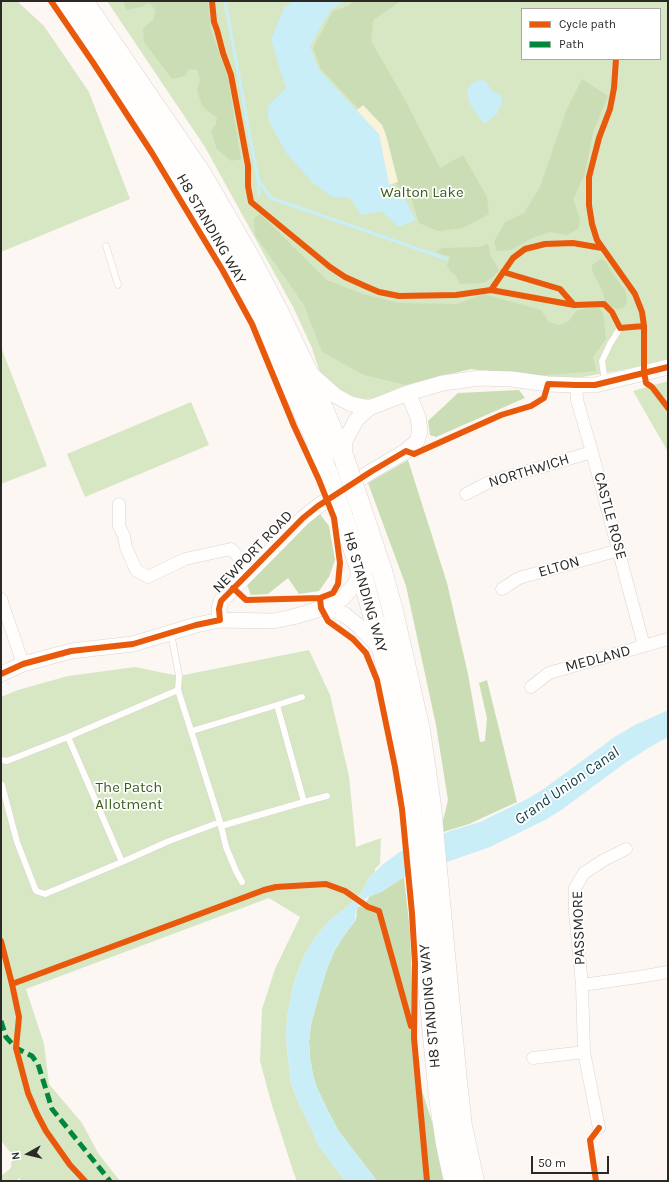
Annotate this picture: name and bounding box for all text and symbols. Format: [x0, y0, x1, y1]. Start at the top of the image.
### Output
legend [521, 8, 661, 60]
text: Cycle path [559, 17, 616, 31]
text: Path [559, 37, 584, 51]
street label: H8 STANDING WAY [172, 171, 250, 287]
park label: Walton Lake [380, 184, 464, 202]
street label: NORTHWICH [486, 450, 572, 492]
street label: CASTLE ROSE [590, 470, 630, 562]
street label: NEWPORT ROAD [209, 507, 297, 597]
street label: H8 STANDING WAY [339, 530, 391, 654]
street label: ELTON [536, 553, 582, 581]
street label: MEDLAND [563, 642, 633, 676]
water label: Grand Union Canal [511, 743, 623, 829]
park label: The Patch Allotment [95, 779, 163, 814]
street label: PASSMORE [569, 890, 589, 966]
street label: H8 STANDING WAY [416, 943, 444, 1069]
north arrow [8, 1134, 48, 1174]
scale bar [533, 1148, 611, 1174]
text: N [9, 1151, 23, 1161]
text: 50 m [538, 1156, 566, 1170]

